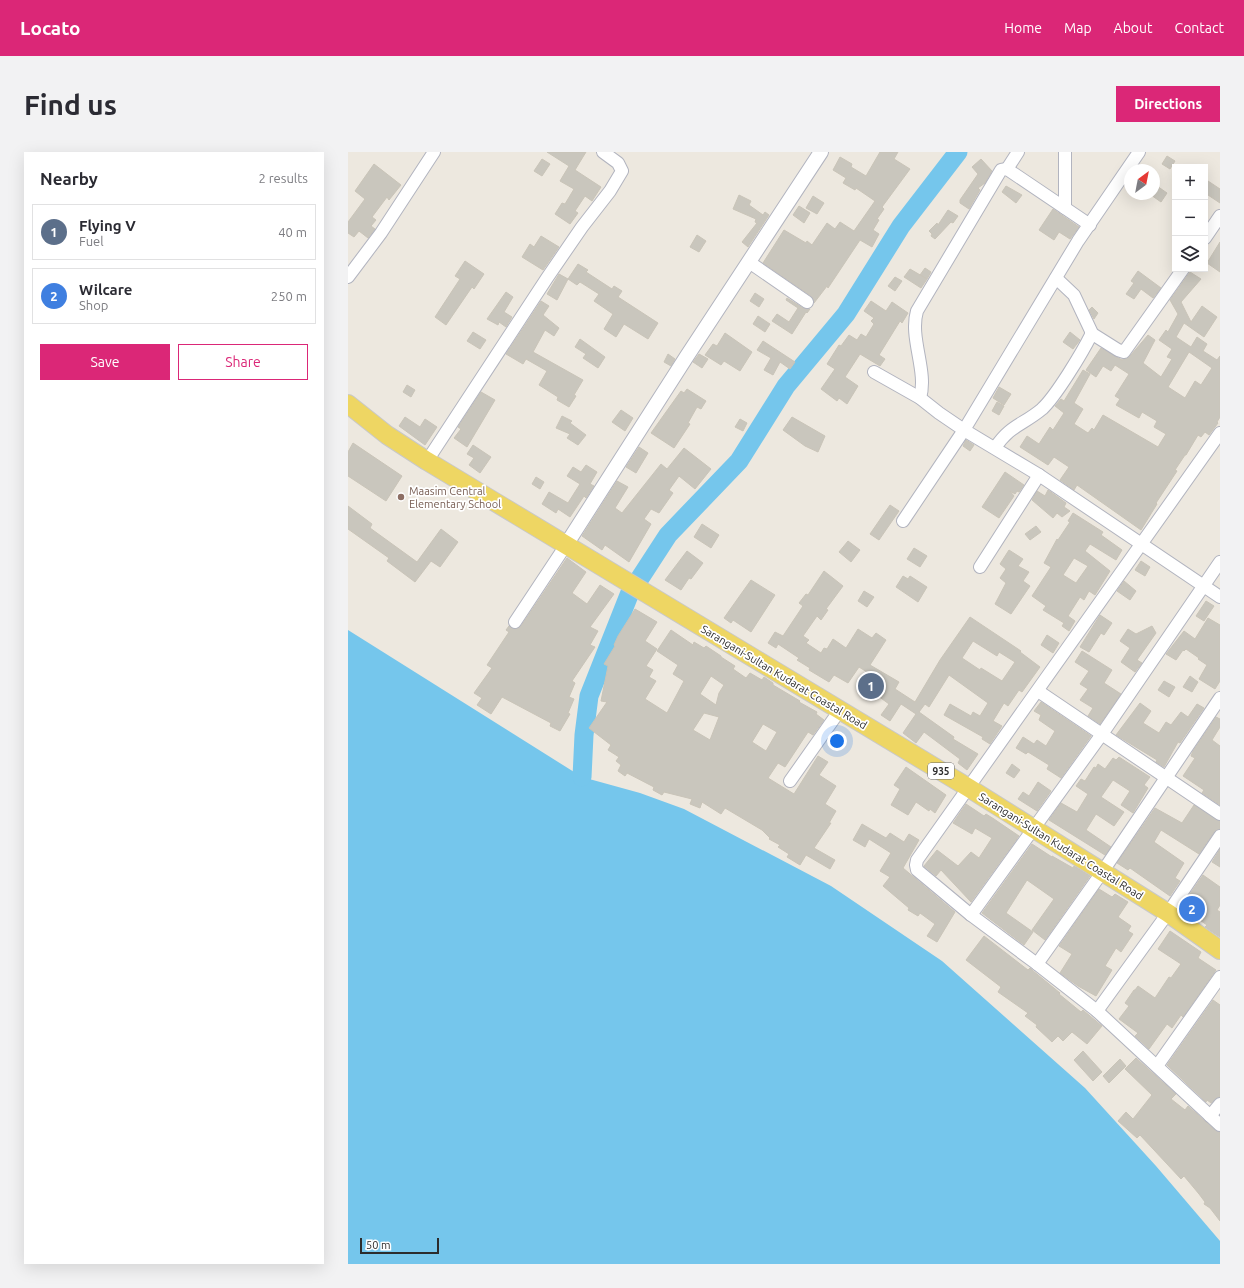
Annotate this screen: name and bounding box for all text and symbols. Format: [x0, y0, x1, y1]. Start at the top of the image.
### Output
text: Locato [20, 17, 81, 39]
text: Home [1004, 20, 1042, 36]
text: Map [1064, 20, 1092, 36]
text: About [1114, 20, 1153, 36]
text: Contact [1175, 20, 1224, 36]
button: Directions [1116, 86, 1220, 122]
text: Find us [24, 89, 117, 120]
north arrow [1124, 164, 1160, 200]
map controls [1172, 164, 1208, 272]
button: + [1172, 164, 1208, 200]
text: Nearby [40, 169, 98, 188]
text: 2 results [258, 171, 308, 185]
button: − [1172, 200, 1208, 236]
text: Flying V [79, 217, 136, 234]
text: 1 [50, 225, 58, 239]
text: 40 m [278, 225, 307, 239]
text: Fuel [79, 234, 104, 248]
button: layers [1172, 236, 1208, 272]
text: Wilcare [79, 281, 132, 298]
text: 2 [50, 289, 58, 303]
text: 250 m [271, 289, 307, 303]
text: Shop [79, 298, 108, 312]
button: Save [40, 344, 170, 380]
button: Share [178, 344, 308, 380]
place label: Maasim Central Elementary School [409, 485, 501, 510]
marker: Maasim Central Elementary School [396, 492, 406, 502]
street label: Sarangani-Sultan Kudarat Coastal Road [699, 623, 869, 731]
pin: 1 [858, 671, 884, 701]
your location [827, 731, 847, 751]
road number: 935 [928, 763, 954, 779]
street label: Sarangani-Sultan Kudarat Coastal Road [977, 790, 1145, 902]
pin: 2 [1179, 894, 1205, 924]
scale bar [360, 1236, 439, 1255]
text: 50 m [366, 1239, 390, 1251]

